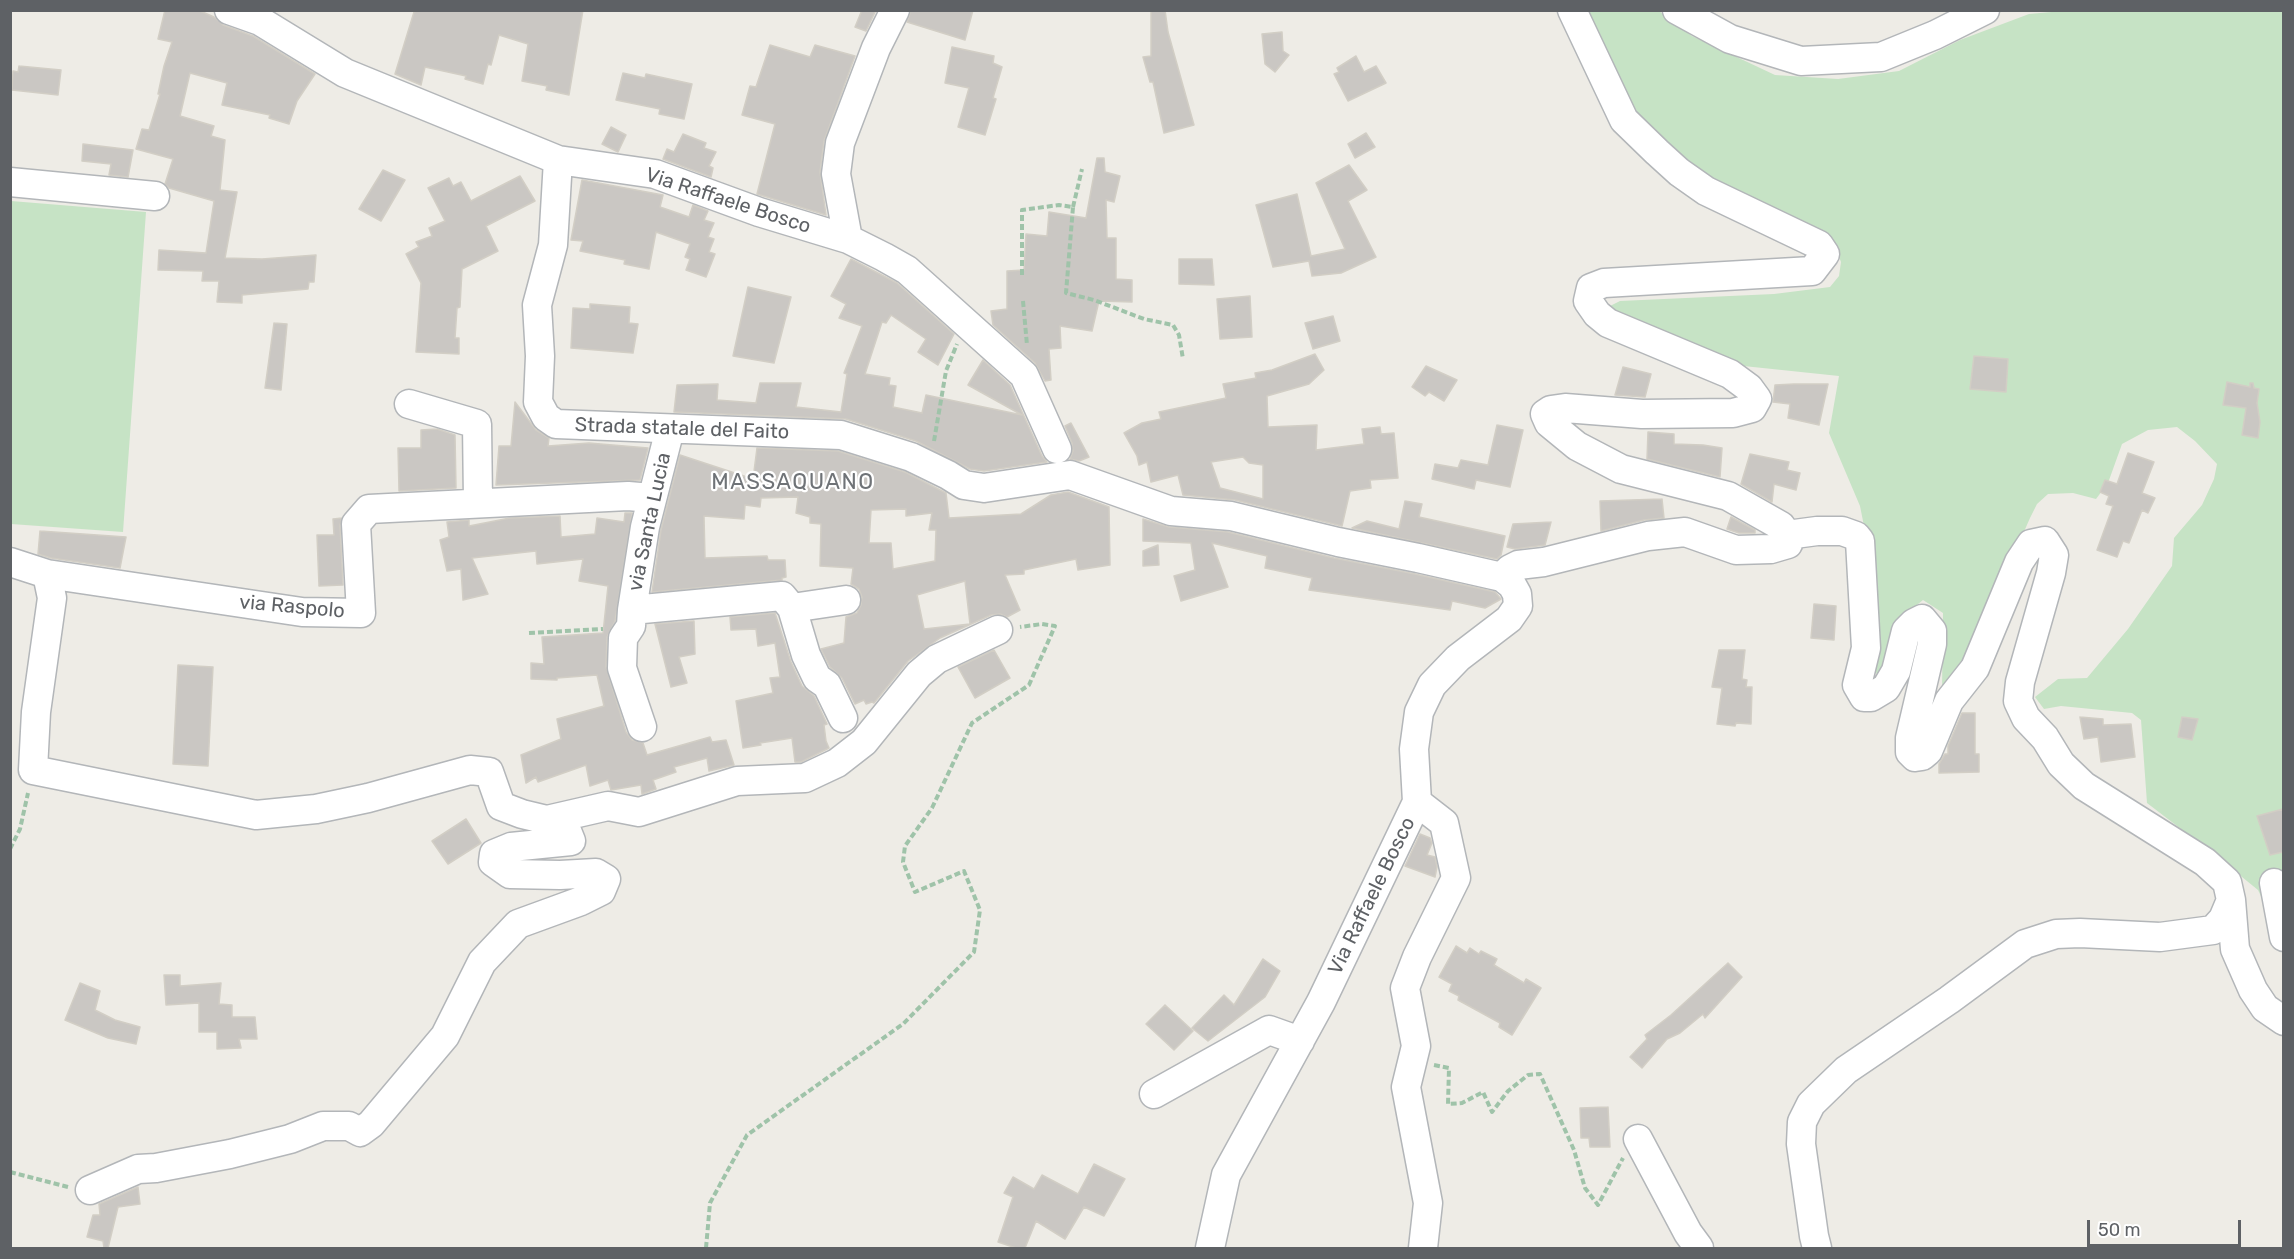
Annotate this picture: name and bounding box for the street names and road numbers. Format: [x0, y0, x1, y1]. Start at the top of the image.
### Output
street label: Via Raffaele Bosco [642, 163, 814, 239]
street label: Strada statale del Faito [574, 413, 790, 445]
street label: via Santa Lucia [624, 451, 676, 593]
street label: via Raspolo [238, 590, 346, 624]
street label: Via Raffaele Bosco [1323, 813, 1421, 979]

